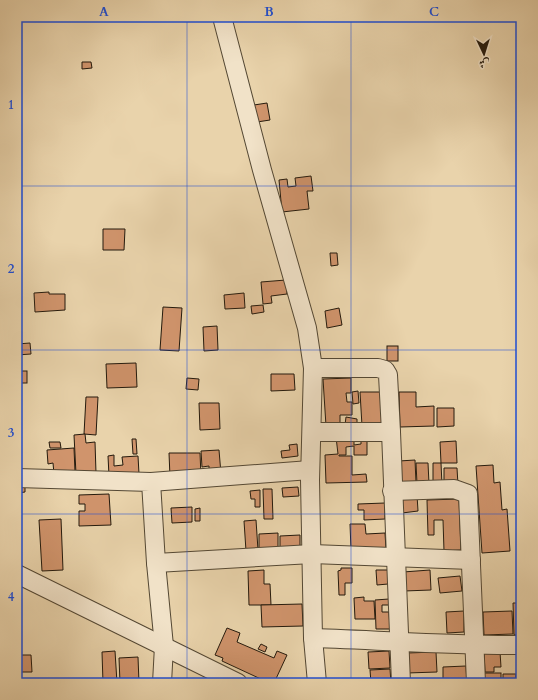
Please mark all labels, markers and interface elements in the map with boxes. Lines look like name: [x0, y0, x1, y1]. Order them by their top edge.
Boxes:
text: A: [99, 3, 109, 21]
text: B: [264, 3, 274, 21]
text: C: [429, 3, 439, 21]
north arrow: [464, 34, 504, 74]
text: ش: [479, 56, 491, 71]
text: 1: [8, 96, 14, 114]
text: 2: [8, 260, 15, 278]
text: 3: [8, 424, 15, 442]
text: 4: [8, 588, 15, 606]

